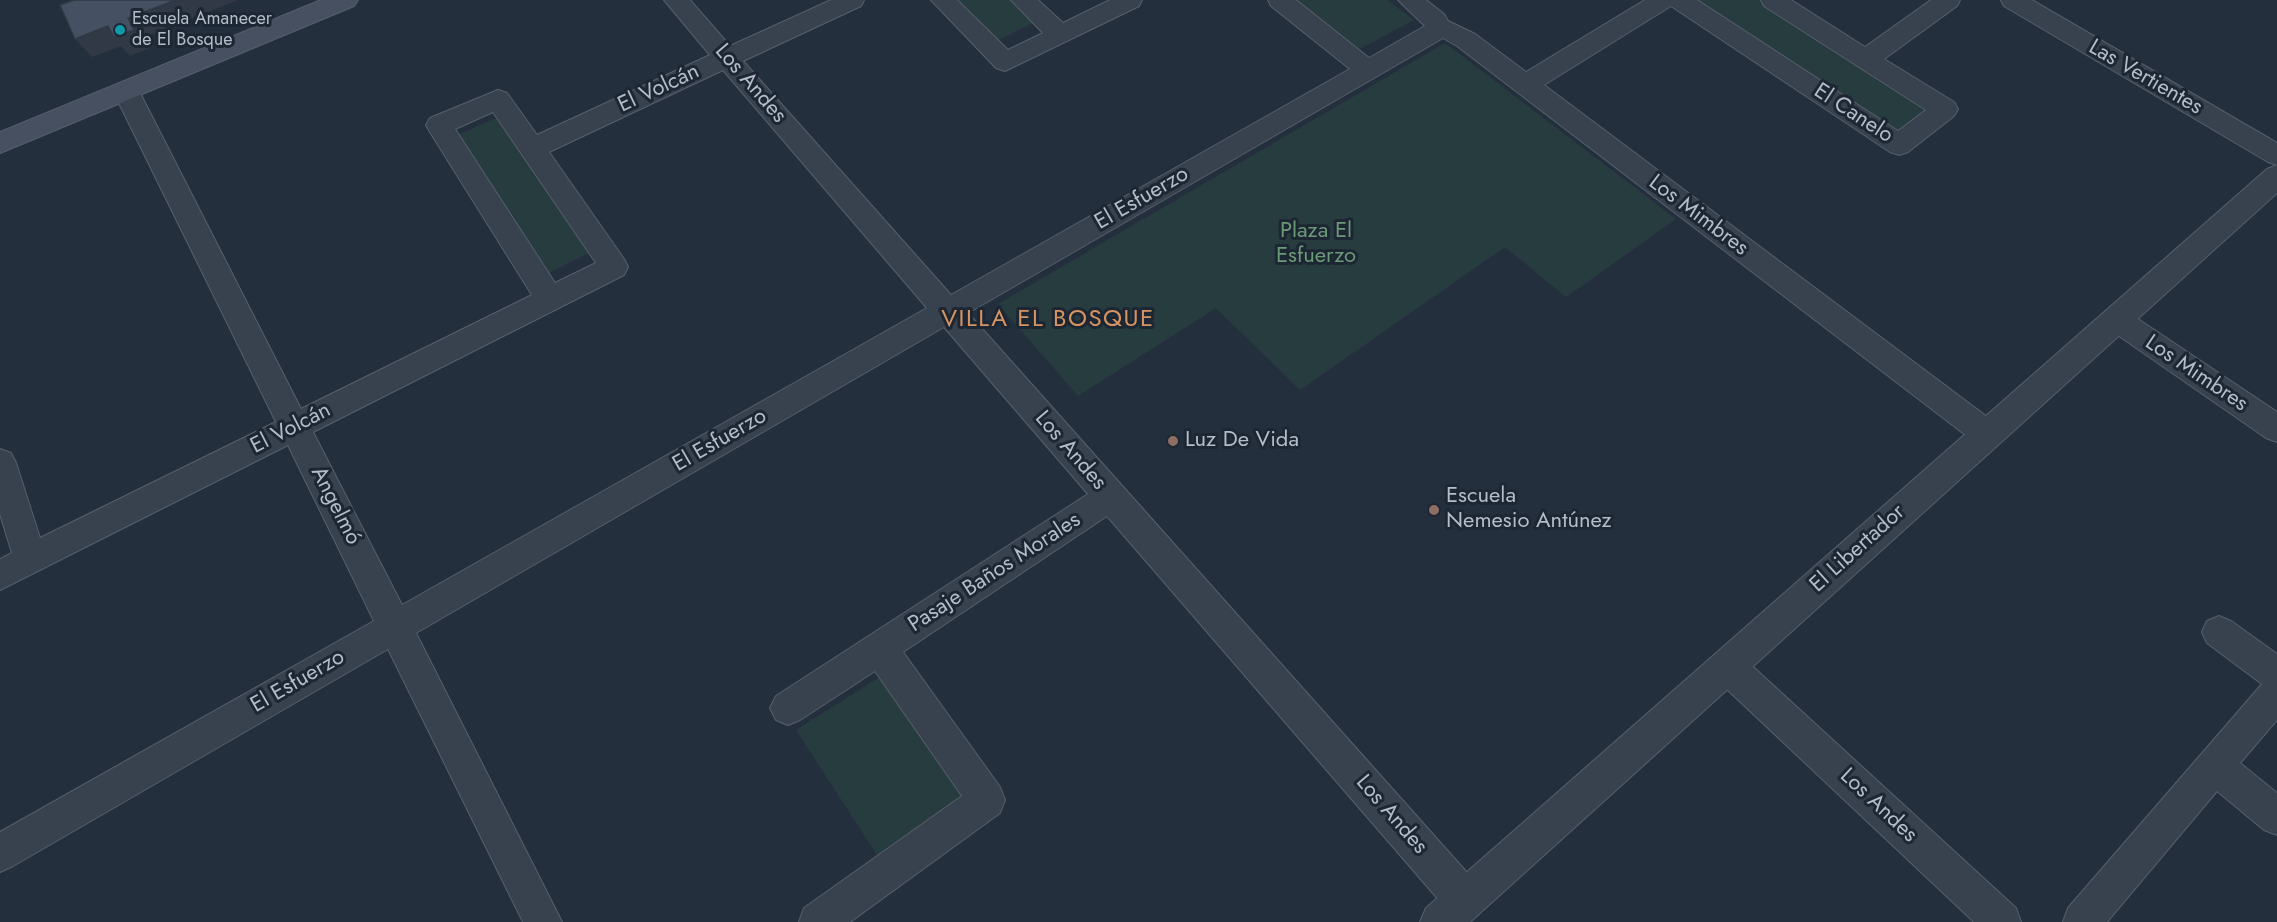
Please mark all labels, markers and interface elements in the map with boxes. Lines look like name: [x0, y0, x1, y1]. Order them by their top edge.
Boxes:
place label: Escuela Amanecer de El Bosque: [132, 9, 272, 52]
marker: Escuela Amanecer de El Bosque: [113, 23, 127, 37]
street label: Las Vertientes: [2083, 35, 2207, 121]
street label: Los Andes: [708, 39, 792, 129]
street label: El Volcán: [614, 59, 704, 119]
street label: El Canelo: [1808, 79, 1898, 149]
street label: El Esfuerzo: [1090, 162, 1194, 236]
street label: Los Mimbres: [1643, 170, 1753, 262]
park label: Plaza El Esfuerzo: [1276, 219, 1356, 270]
district label: VILLA EL BOSQUE: [941, 306, 1155, 334]
street label: Los Mimbres: [2140, 330, 2252, 418]
street label: El Volcán: [247, 398, 335, 460]
street label: El Esfuerzo: [668, 404, 772, 478]
street label: Los Andes: [1028, 406, 1112, 496]
place label: Luz De Vida: [1185, 428, 1299, 454]
marker: Luz De Vida: [1166, 434, 1180, 448]
street label: Angelmó: [304, 463, 366, 549]
place label: Escuela Nemesio Antúnez: [1446, 484, 1612, 536]
street label: El Libertador: [1805, 499, 1911, 599]
marker: Escuela Nemesio Antúnez: [1427, 503, 1441, 517]
street label: Pasaje Baños Morales: [904, 507, 1086, 639]
street label: El Esfuerzo: [246, 645, 350, 719]
street label: Los Andes: [1834, 764, 1922, 848]
street label: Los Andes: [1349, 770, 1433, 860]

